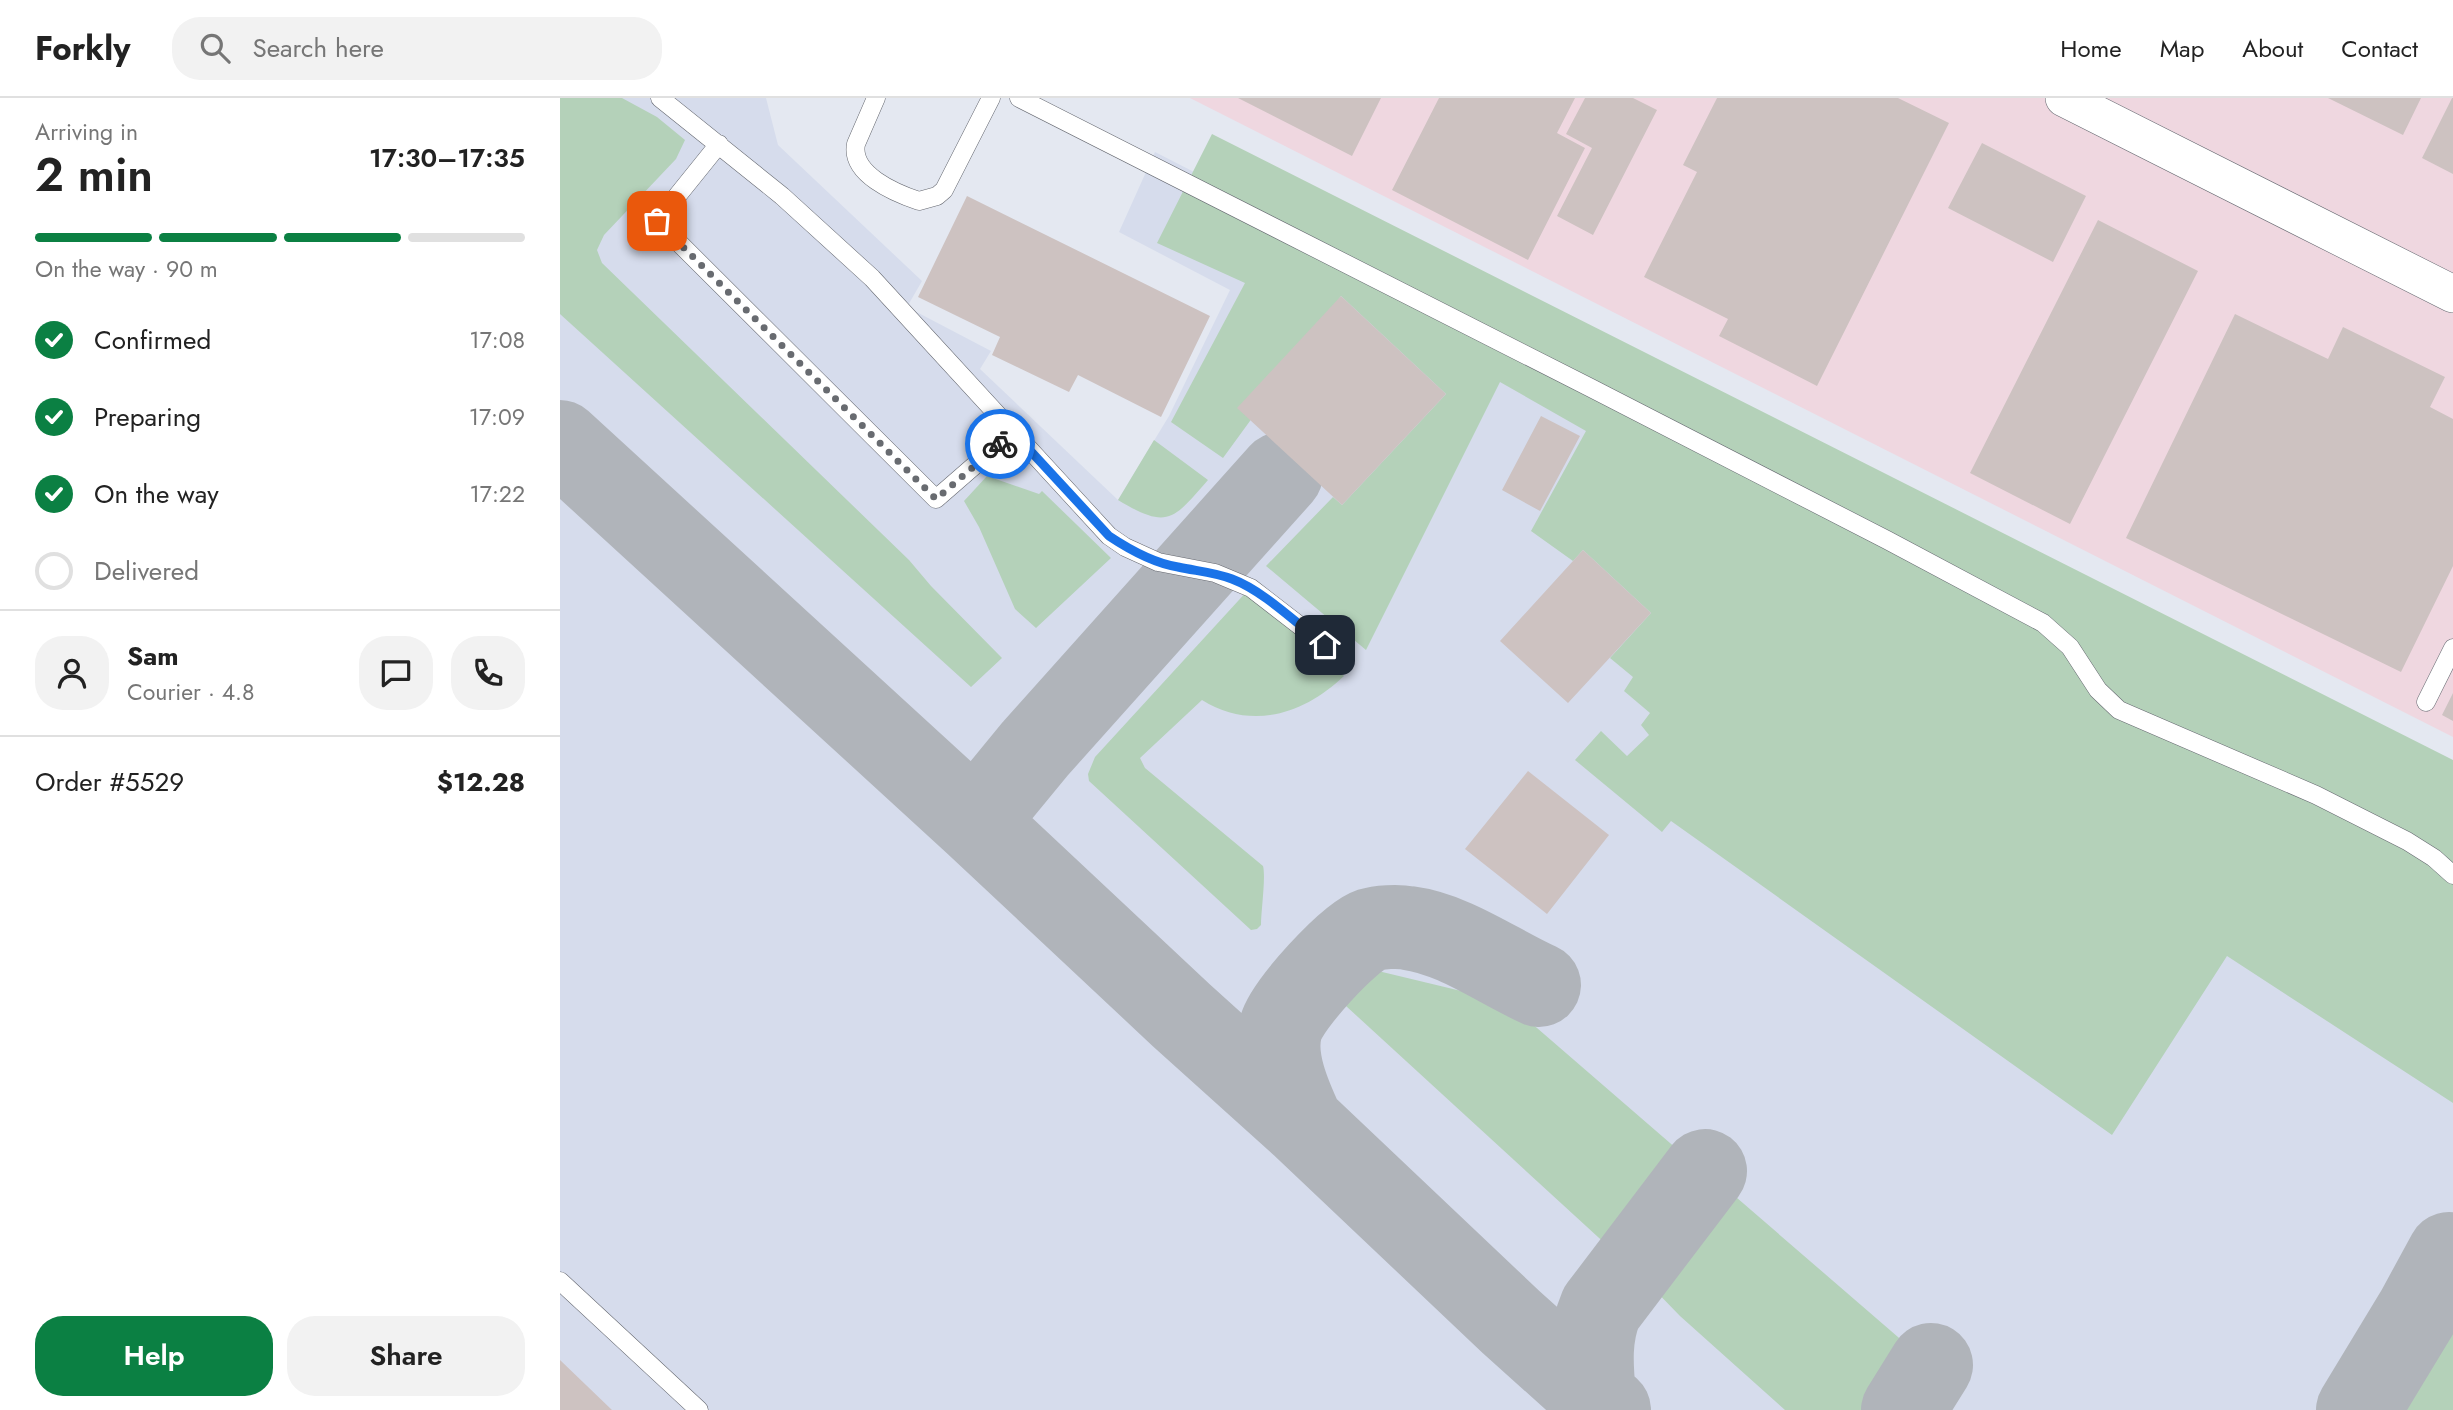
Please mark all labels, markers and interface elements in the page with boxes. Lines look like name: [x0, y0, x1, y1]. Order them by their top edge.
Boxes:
search box: [172, 17, 662, 80]
text: Forkly: [35, 25, 130, 72]
icon: search: [196, 29, 234, 67]
text: Search here: [252, 29, 384, 67]
text: Home: [2060, 31, 2122, 66]
text: Map: [2160, 31, 2204, 66]
text: About: [2242, 31, 2303, 66]
text: Contact: [2341, 31, 2418, 66]
text: Arriving in: [35, 115, 138, 149]
text: 17:30–17:35: [369, 139, 525, 177]
text: 2 min: [35, 142, 153, 208]
pin: [627, 191, 687, 251]
icon: bag: [638, 202, 676, 240]
text: On the way · 90 m: [35, 252, 218, 286]
icon: check: [35, 321, 73, 359]
text: Confirmed: [94, 321, 211, 359]
text: 17:08: [469, 323, 525, 357]
icon: check: [35, 398, 73, 436]
text: Preparing: [94, 398, 201, 436]
text: 17:09: [469, 400, 525, 434]
courier: [965, 409, 1035, 479]
icon: bike: [981, 425, 1019, 463]
icon: check: [35, 475, 73, 513]
text: On the way: [94, 475, 219, 513]
text: 17:22: [470, 477, 525, 511]
text: Delivered: [94, 552, 199, 590]
pin: [1295, 615, 1355, 675]
icon: home: [1306, 626, 1344, 664]
button: person: [35, 636, 109, 710]
button: chat: [359, 636, 433, 710]
button: phone: [451, 636, 525, 710]
text: Sam: [127, 637, 179, 675]
text: Courier · 4.8: [127, 675, 255, 709]
text: Order #5529: [35, 763, 184, 801]
text: $12.28: [437, 763, 525, 801]
button: Help: [35, 1316, 273, 1396]
button: Share: [287, 1316, 525, 1396]

